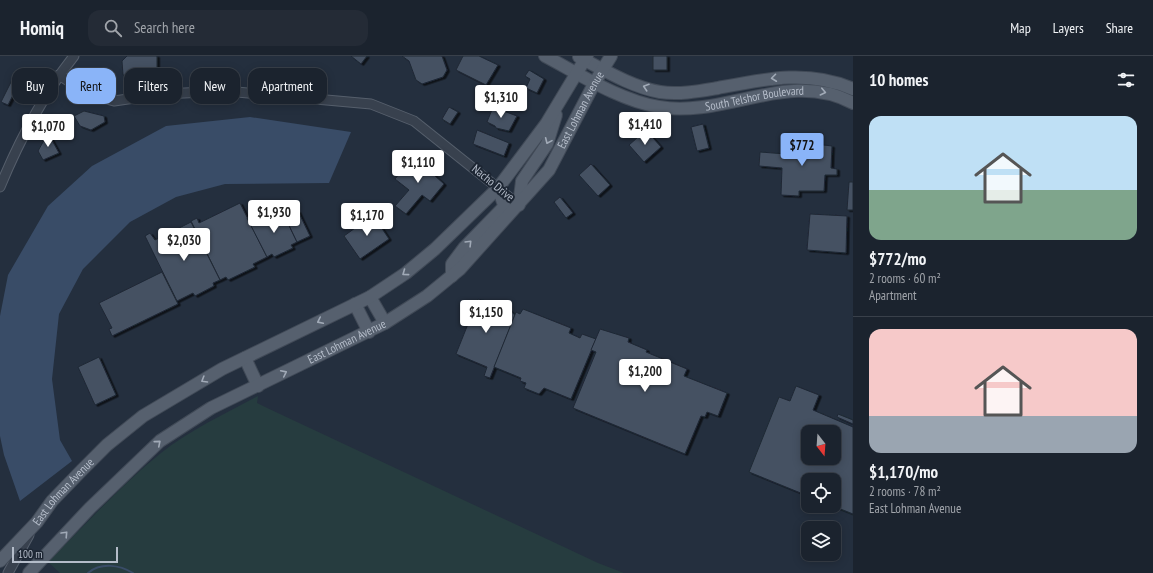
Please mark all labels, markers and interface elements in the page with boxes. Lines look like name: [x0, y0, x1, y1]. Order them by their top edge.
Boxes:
search box: [88, 10, 368, 46]
text: Homiq: [20, 16, 64, 40]
icon: search: [102, 17, 124, 39]
text: Search here: [134, 18, 195, 37]
text: Map: [1010, 19, 1031, 37]
text: Layers: [1053, 19, 1084, 37]
text: Share: [1106, 19, 1133, 37]
chip: Buy: [12, 68, 58, 104]
chip: Rent: [66, 68, 116, 104]
chip: Filters: [124, 68, 182, 104]
chip: New: [190, 68, 240, 104]
chip: Apartment: [248, 68, 327, 104]
street label: East Lohman Avenue: [554, 68, 607, 151]
text: 10 homes: [869, 69, 928, 91]
icon: filters: [1115, 69, 1137, 91]
one-way arrow: [771, 73, 777, 82]
street label: South Telshor Boulevard: [704, 83, 804, 114]
one-way arrow: [643, 84, 650, 92]
pin: $1,310: [468, 85, 534, 119]
one-way arrow: [819, 88, 826, 96]
text: $1,310: [484, 89, 518, 106]
pin: $1,410: [612, 112, 678, 146]
pin: $1,070: [15, 114, 81, 148]
text: $1,410: [628, 116, 662, 133]
text: $1,070: [31, 118, 65, 135]
pin: $772: [778, 133, 826, 167]
one-way arrow: [545, 137, 553, 144]
text: $772: [790, 137, 814, 154]
icon: home: [967, 142, 1039, 214]
pin: $1,110: [385, 150, 451, 184]
text: $1,110: [401, 154, 435, 171]
street label: Nacho Drive: [469, 161, 518, 204]
pin: $1,930: [241, 200, 307, 234]
pin: $1,170: [334, 203, 400, 237]
text: $1,930: [257, 204, 291, 221]
text: $1,170: [350, 207, 384, 224]
pin: $2,030: [151, 228, 217, 262]
text: $2,030: [167, 232, 201, 249]
one-way arrow: [464, 240, 471, 248]
text: $772/mo: [869, 248, 926, 270]
one-way arrow: [402, 268, 409, 275]
text: 2 rooms · 60 m²: [869, 270, 941, 287]
text: Apartment: [869, 287, 917, 304]
pin: $1,150: [453, 300, 519, 334]
text: $1,150: [469, 304, 503, 321]
street label: East Lohman Avenue: [305, 316, 388, 367]
one-way arrow: [317, 316, 324, 324]
icon: home: [967, 355, 1039, 427]
pin: $1,200: [612, 359, 678, 393]
text: $1,200: [628, 363, 662, 380]
one-way arrow: [279, 370, 287, 378]
one-way arrow: [201, 375, 208, 383]
north arrow: [801, 425, 841, 465]
map controls: [801, 425, 841, 561]
one-way arrow: [154, 441, 161, 448]
street label: East Lohman Avenue: [29, 454, 97, 528]
text: $1,170/mo: [869, 461, 938, 483]
button: locate: [801, 473, 841, 513]
text: 2 rooms · 78 m²: [869, 483, 941, 500]
text: East Lohman Avenue: [869, 500, 961, 517]
button: layers: [801, 521, 841, 561]
one-way arrow: [61, 531, 68, 539]
scale bar: [12, 545, 118, 564]
text: 100 m: [18, 547, 42, 561]

